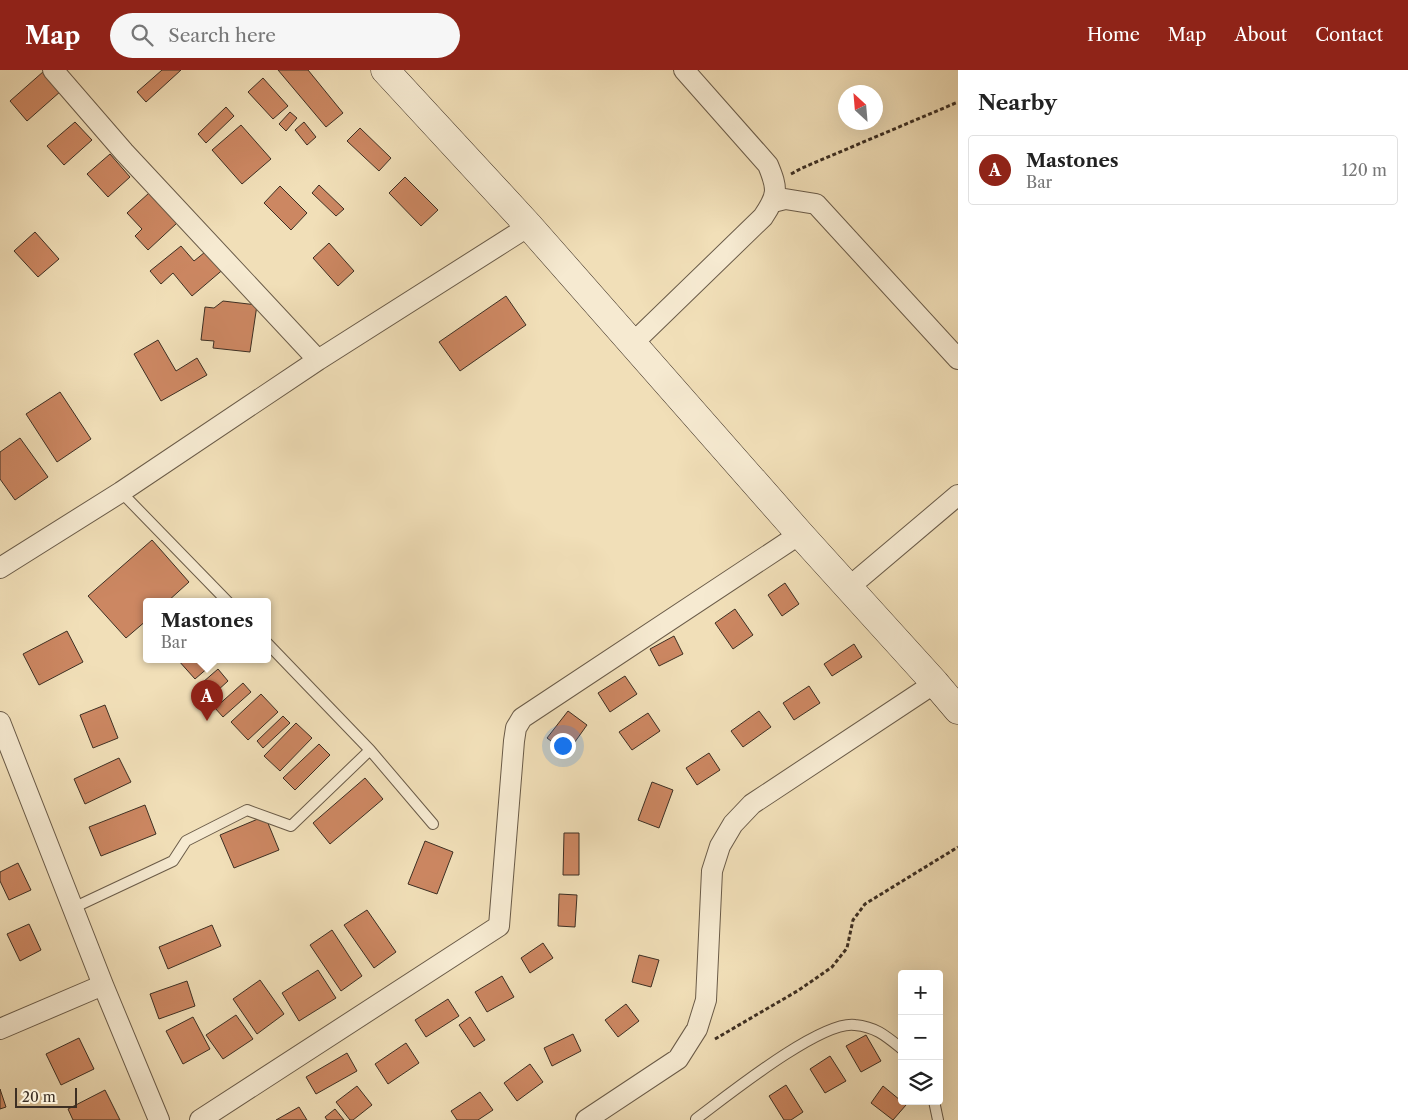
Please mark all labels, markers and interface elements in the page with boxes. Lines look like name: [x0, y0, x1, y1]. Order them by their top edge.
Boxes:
search box: [110, 13, 460, 58]
text: Map: [25, 21, 80, 50]
icon: search: [128, 21, 156, 49]
text: Search here: [168, 24, 276, 47]
text: Home: [1087, 24, 1140, 46]
text: Map: [1168, 24, 1206, 46]
text: About: [1234, 24, 1287, 46]
text: Contact: [1315, 24, 1383, 46]
north arrow: [838, 85, 883, 130]
text: Nearby: [978, 90, 1057, 115]
text: Mastones: [1026, 149, 1119, 172]
text: A: [989, 160, 1001, 180]
text: 120 m: [1342, 160, 1387, 180]
text: Bar: [1026, 172, 1052, 192]
popup: [143, 598, 271, 663]
text: Mastones: [161, 609, 253, 632]
text: Bar: [161, 632, 187, 652]
pin: A: [191, 680, 223, 721]
your location: [550, 733, 576, 759]
map controls: [898, 970, 943, 1105]
button: +: [898, 970, 943, 1015]
button: −: [898, 1015, 943, 1060]
button: layers: [898, 1060, 943, 1105]
scale bar: [15, 1085, 78, 1108]
text: 20 m: [22, 1088, 56, 1106]

